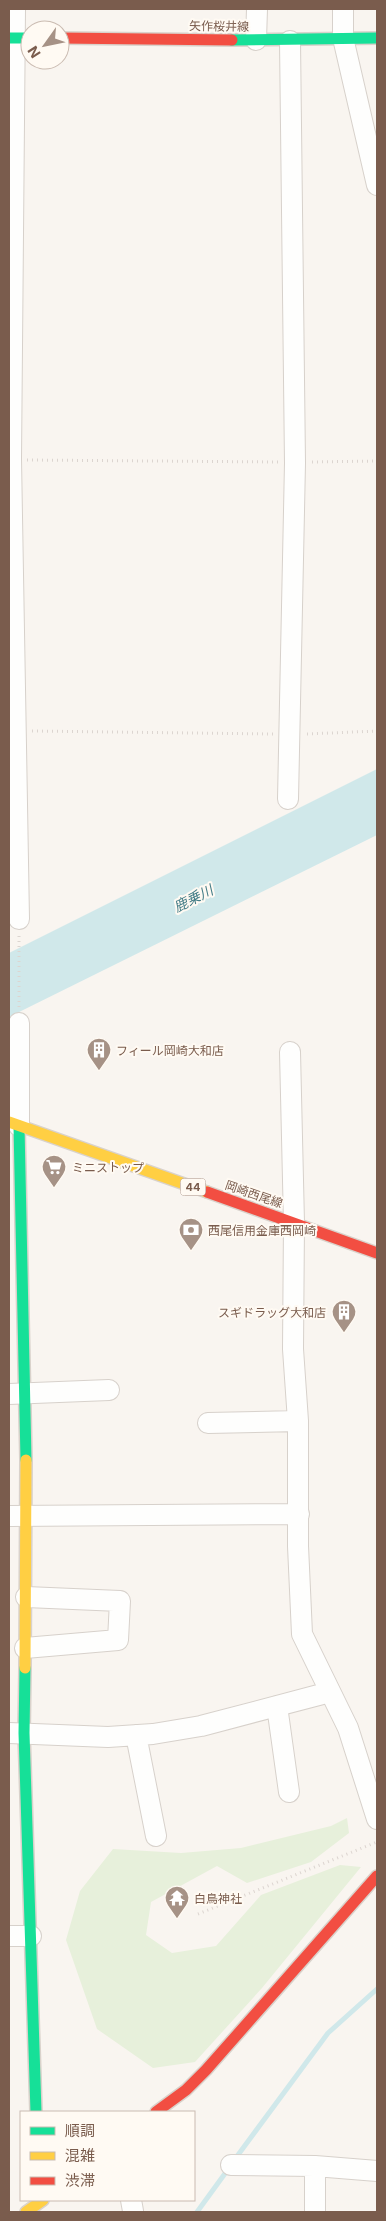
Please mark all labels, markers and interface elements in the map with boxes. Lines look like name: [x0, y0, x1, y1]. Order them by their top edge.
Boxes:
street label: 矢作桜井線: [189, 18, 249, 34]
north arrow: [20, 20, 70, 70]
text: N: [24, 43, 44, 61]
water label: 鹿乗川: [170, 880, 217, 915]
building icon: フィール岡崎大和店: [86, 1037, 112, 1071]
place label: フィール岡崎大和店: [116, 1043, 224, 1058]
supermarket icon: ミニストップ: [41, 1154, 67, 1188]
place label: ミニストップ: [72, 1160, 144, 1175]
street label: 岡崎西尾線: [223, 1177, 285, 1211]
road number: 44: [180, 1178, 206, 1196]
bank icon: 西尾信用金庫西岡崎: [178, 1217, 204, 1251]
place label: 西尾信用金庫西岡崎: [208, 1223, 316, 1238]
building icon: スギドラッグ大和店: [331, 1299, 357, 1333]
place label: スギドラッグ大和店: [218, 1305, 326, 1320]
temple icon: 白鳥神社: [164, 1885, 190, 1919]
place label: 白鳥神社: [194, 1891, 242, 1906]
legend: [20, 2111, 195, 2201]
text: 順調: [65, 2121, 95, 2140]
text: 混雑: [65, 2146, 95, 2165]
text: 渋滞: [65, 2171, 95, 2190]

